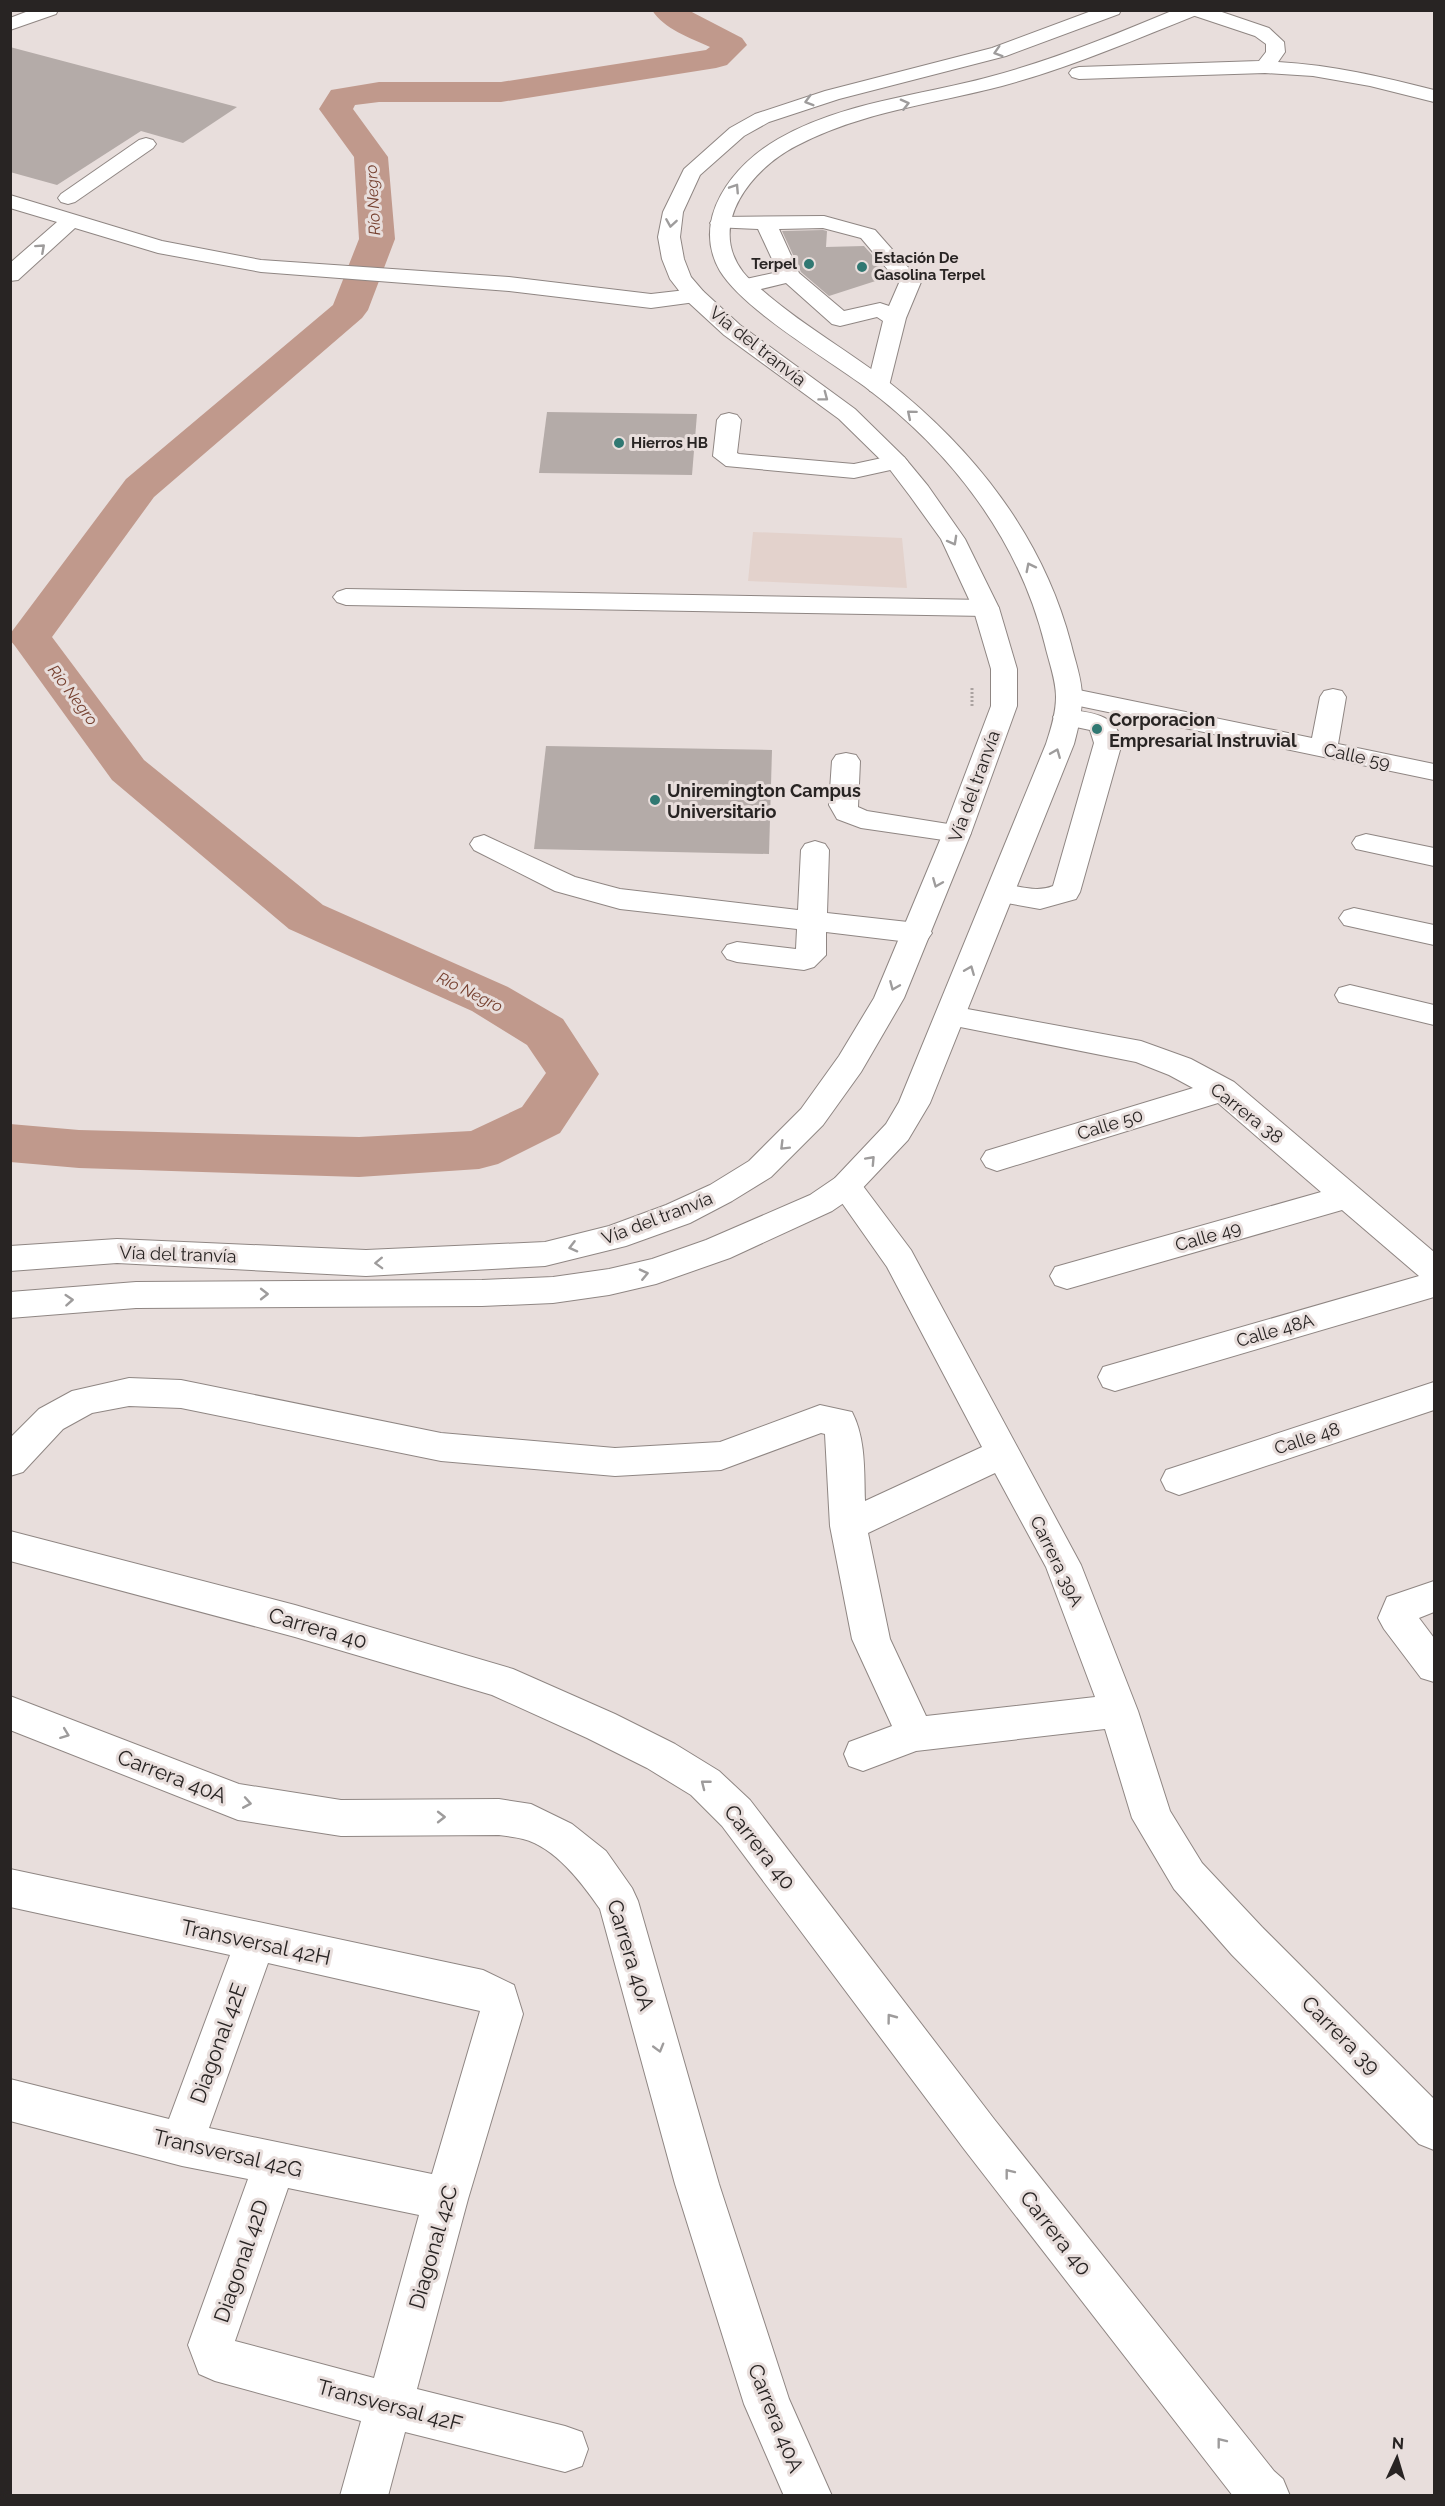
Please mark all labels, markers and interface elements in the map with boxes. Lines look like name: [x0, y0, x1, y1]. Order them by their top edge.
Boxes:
one-way arrow: [993, 45, 1004, 57]
one-way arrow: [804, 94, 815, 106]
one-way arrow: [900, 98, 910, 111]
water label: Río Negro: [362, 164, 384, 236]
one-way arrow: [728, 184, 739, 195]
one-way arrow: [666, 219, 678, 228]
one-way arrow: [34, 244, 45, 255]
place label: Estación De Gasolina Terpel: [874, 249, 985, 284]
place label: Terpel: [751, 255, 797, 273]
marker: Terpel: [802, 257, 816, 271]
marker: Estación De Gasolina Terpel: [855, 260, 869, 274]
street label: Vía del tranvía: [705, 302, 811, 390]
one-way arrow: [817, 389, 828, 400]
one-way arrow: [907, 410, 918, 421]
place label: Hierros HB: [631, 434, 708, 452]
marker: Hierros HB: [612, 436, 626, 450]
one-way arrow: [946, 535, 957, 545]
one-way arrow: [1026, 562, 1037, 573]
water label: Río Negro: [44, 661, 102, 729]
place label: Corporacion Empresarial Instruvial: [1109, 709, 1297, 751]
marker: Corporacion Empresarial Instruvial: [1090, 722, 1104, 736]
street label: Vía del tranvía: [944, 727, 1004, 845]
street label: Calle 59: [1322, 739, 1392, 773]
one-way arrow: [1049, 749, 1061, 760]
place label: Uniremington Campus Universitario: [667, 780, 861, 822]
marker: Uniremington Campus Universitario: [648, 793, 662, 807]
one-way arrow: [932, 876, 944, 887]
one-way arrow: [962, 965, 975, 975]
water label: Río Negro: [434, 968, 506, 1016]
one-way arrow: [890, 980, 902, 991]
street label: Carrera 38: [1207, 1078, 1287, 1148]
street label: Calle 50: [1074, 1104, 1146, 1144]
one-way arrow: [781, 1139, 791, 1150]
one-way arrow: [864, 1156, 875, 1166]
street label: Vía del tranvía: [599, 1187, 715, 1249]
street label: Calle 49: [1173, 1217, 1243, 1255]
one-way arrow: [568, 1240, 578, 1253]
street label: Vía del tranvía: [119, 1241, 237, 1267]
one-way arrow: [375, 1256, 384, 1269]
one-way arrow: [638, 1268, 648, 1281]
one-way arrow: [259, 1288, 268, 1300]
one-way arrow: [64, 1294, 73, 1307]
street label: Calle 48A: [1234, 1309, 1316, 1351]
street label: Calle 48: [1272, 1418, 1342, 1458]
street label: Carrera 39A: [1026, 1512, 1088, 1610]
street label: Carrera 40: [266, 1602, 370, 1654]
one-way arrow: [59, 1727, 70, 1739]
street label: Carrera 40A: [114, 1744, 230, 1808]
one-way arrow: [700, 1780, 711, 1791]
one-way arrow: [242, 1797, 252, 1809]
street label: Carrera 40: [719, 1799, 801, 1895]
one-way arrow: [436, 1811, 445, 1824]
street label: Carrera 40A: [602, 1896, 660, 2014]
street label: Transversal 42H: [179, 1914, 333, 1970]
street label: Diagonal 42E: [185, 1980, 251, 2106]
street label: Carrera 39: [1297, 1991, 1385, 2079]
one-way arrow: [887, 2014, 898, 2025]
one-way arrow: [652, 2043, 664, 2053]
street label: Transversal 42G: [151, 2124, 305, 2182]
one-way arrow: [1006, 2169, 1017, 2180]
street label: Diagonal 42C: [403, 2182, 463, 2312]
street label: Carrera 40: [1015, 2185, 1097, 2281]
street label: Diagonal 42D: [208, 2196, 274, 2326]
street label: Carrera 40A: [743, 2360, 809, 2476]
street label: Transversal 42F: [315, 2374, 465, 2436]
north arrow: [1367, 2428, 1427, 2488]
text: N: [1391, 2434, 1405, 2453]
one-way arrow: [1217, 2438, 1228, 2449]

